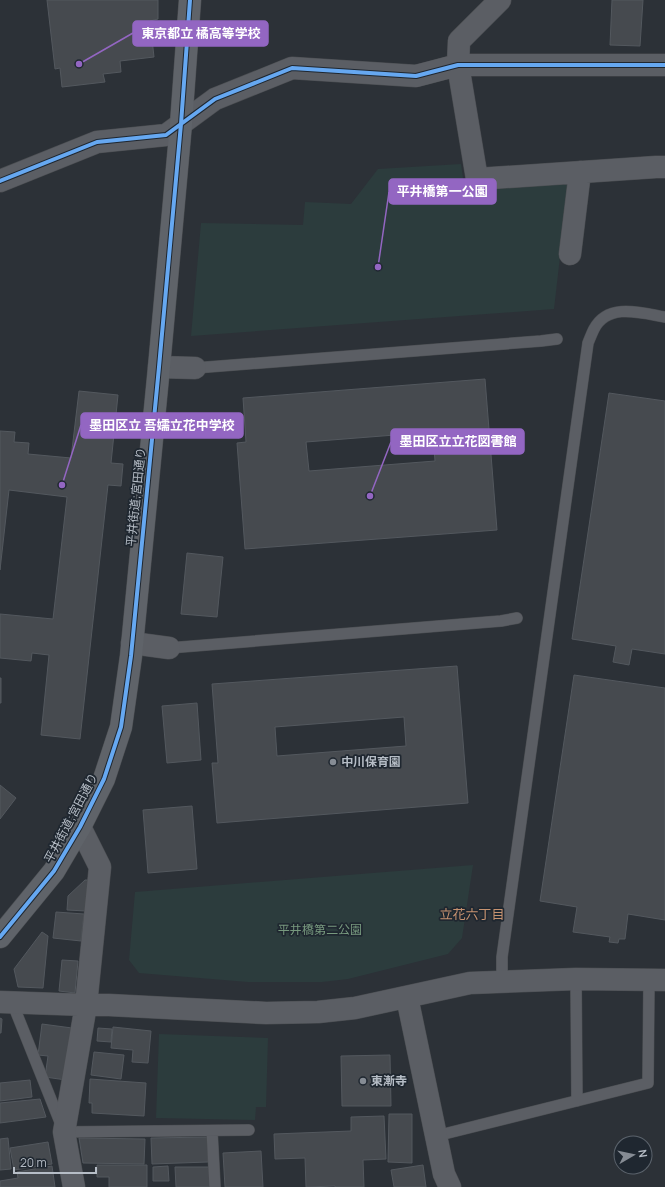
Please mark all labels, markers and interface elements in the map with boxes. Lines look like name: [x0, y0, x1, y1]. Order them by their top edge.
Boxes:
callout: 東京都立 橘高等学校: [133, 21, 268, 46]
text: 東京都立 橘高等学校: [141, 24, 261, 42]
callout: 平井橋第一公園: [389, 179, 496, 204]
text: 平井橋第一公園: [396, 182, 488, 200]
callout: 墨田区立 吾嬬立花中学校: [81, 413, 243, 438]
text: 墨田区立 吾嬬立花中学校: [89, 416, 235, 434]
callout: 墨田区立立花図書館: [391, 429, 524, 454]
text: 墨田区立立花図書館: [399, 432, 517, 450]
street label: 平井街道;宮田通り: [122, 446, 149, 547]
place label: 中川保育園: [341, 753, 401, 770]
marker: 中川保育園: [328, 757, 338, 767]
street label: 平井街道;宮田通り: [40, 770, 101, 866]
district label: 立花六丁目: [439, 905, 505, 923]
park label: 平井橋第二公園: [278, 921, 362, 938]
place label: 東漸寺: [371, 1072, 407, 1089]
marker: 東漸寺: [358, 1076, 368, 1086]
north arrow: [613, 1135, 653, 1175]
text: N: [635, 1148, 651, 1159]
scale bar: [14, 1149, 96, 1175]
text: 20 m: [20, 1154, 47, 1171]

